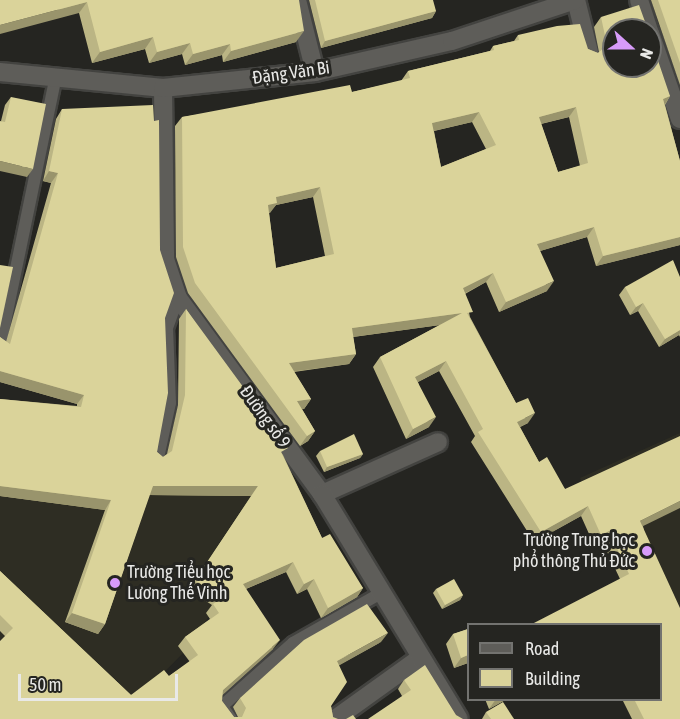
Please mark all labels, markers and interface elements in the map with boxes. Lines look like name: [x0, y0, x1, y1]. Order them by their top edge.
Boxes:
north arrow: [602, 18, 662, 78]
text: N: [637, 46, 657, 61]
street label: Đặng Văn Bi: [251, 57, 331, 89]
street label: Đường số 9: [235, 382, 295, 452]
place label: Trường Trung học phổ thông Thủ Đức: [513, 530, 635, 572]
marker: Trường Trung học phổ thông Thủ Đức: [640, 544, 654, 558]
place label: Trường Tiểu học Lương Thế Vinh: [127, 562, 230, 604]
marker: Trường Tiểu học Lương Thế Vinh: [108, 576, 122, 590]
legend: [467, 623, 662, 701]
text: Road: [525, 638, 559, 659]
scale bar: [21, 662, 182, 700]
text: Building: [525, 668, 580, 689]
text: 50 m: [29, 674, 61, 695]

